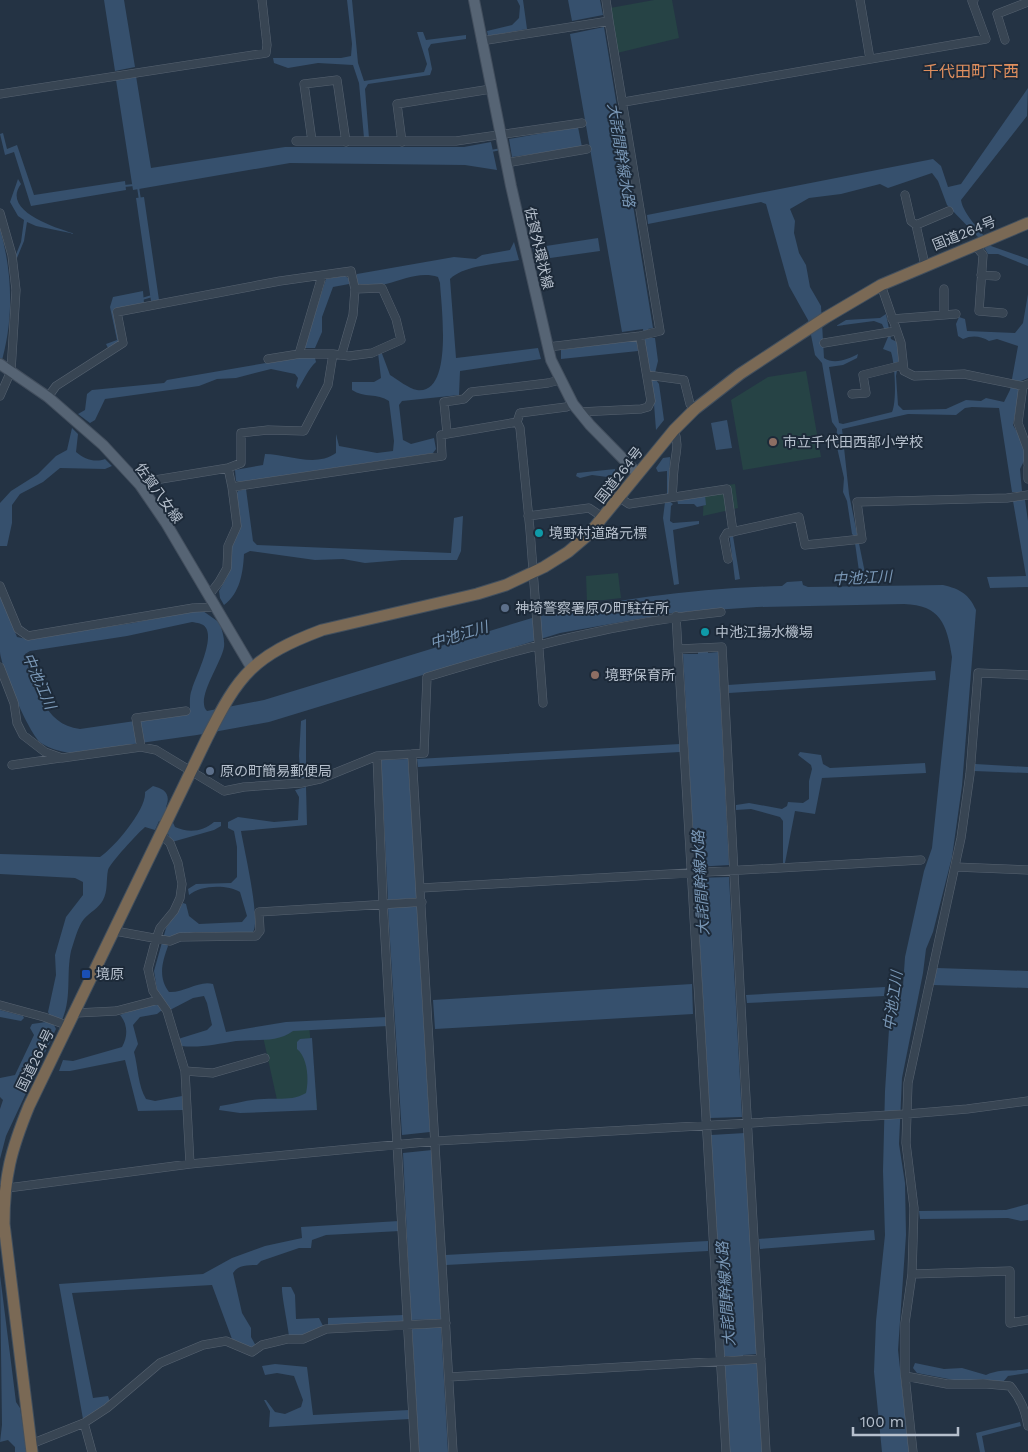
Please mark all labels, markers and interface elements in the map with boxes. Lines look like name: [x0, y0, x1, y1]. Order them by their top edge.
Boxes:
district label: 千代田町下西: [923, 62, 1019, 81]
water label: 大詫間幹線水路: [604, 102, 638, 210]
street label: 佐賀外環状線: [522, 205, 556, 291]
street label: 国道264号: [930, 213, 998, 253]
place label: 市立千代田西部小学校: [783, 434, 923, 450]
marker: 市立千代田西部小学校: [767, 436, 779, 448]
street label: 国道264号: [592, 444, 646, 506]
street label: 佐賀八女線: [132, 460, 186, 526]
place label: 境野村道路元標: [549, 525, 647, 541]
marker: 境野村道路元標: [533, 527, 545, 539]
water label: 中池江川: [832, 567, 894, 589]
place label: 神埼警察署原の町駐在所: [515, 600, 669, 616]
marker: 神埼警察署原の町駐在所: [499, 602, 511, 614]
water label: 中池江川: [428, 617, 492, 652]
place label: 中池江揚水機場: [715, 624, 813, 640]
marker: 中池江揚水機場: [699, 626, 711, 638]
water label: 中池江川: [19, 650, 60, 714]
place label: 境野保育所: [605, 667, 675, 683]
marker: 境野保育所: [589, 669, 601, 681]
place label: 原の町簡易郵便局: [220, 763, 332, 779]
marker: 原の町簡易郵便局: [204, 765, 216, 777]
water label: 大詫間幹線水路: [689, 828, 713, 936]
place label: 境原: [96, 966, 124, 982]
marker: 境原: [80, 968, 92, 980]
water label: 中池江川: [880, 968, 906, 1032]
street label: 国道264号: [13, 1026, 57, 1094]
water label: 大詫間幹線水路: [713, 1239, 739, 1347]
scale bar: [853, 1404, 958, 1436]
text: 100 m: [860, 1413, 904, 1431]

